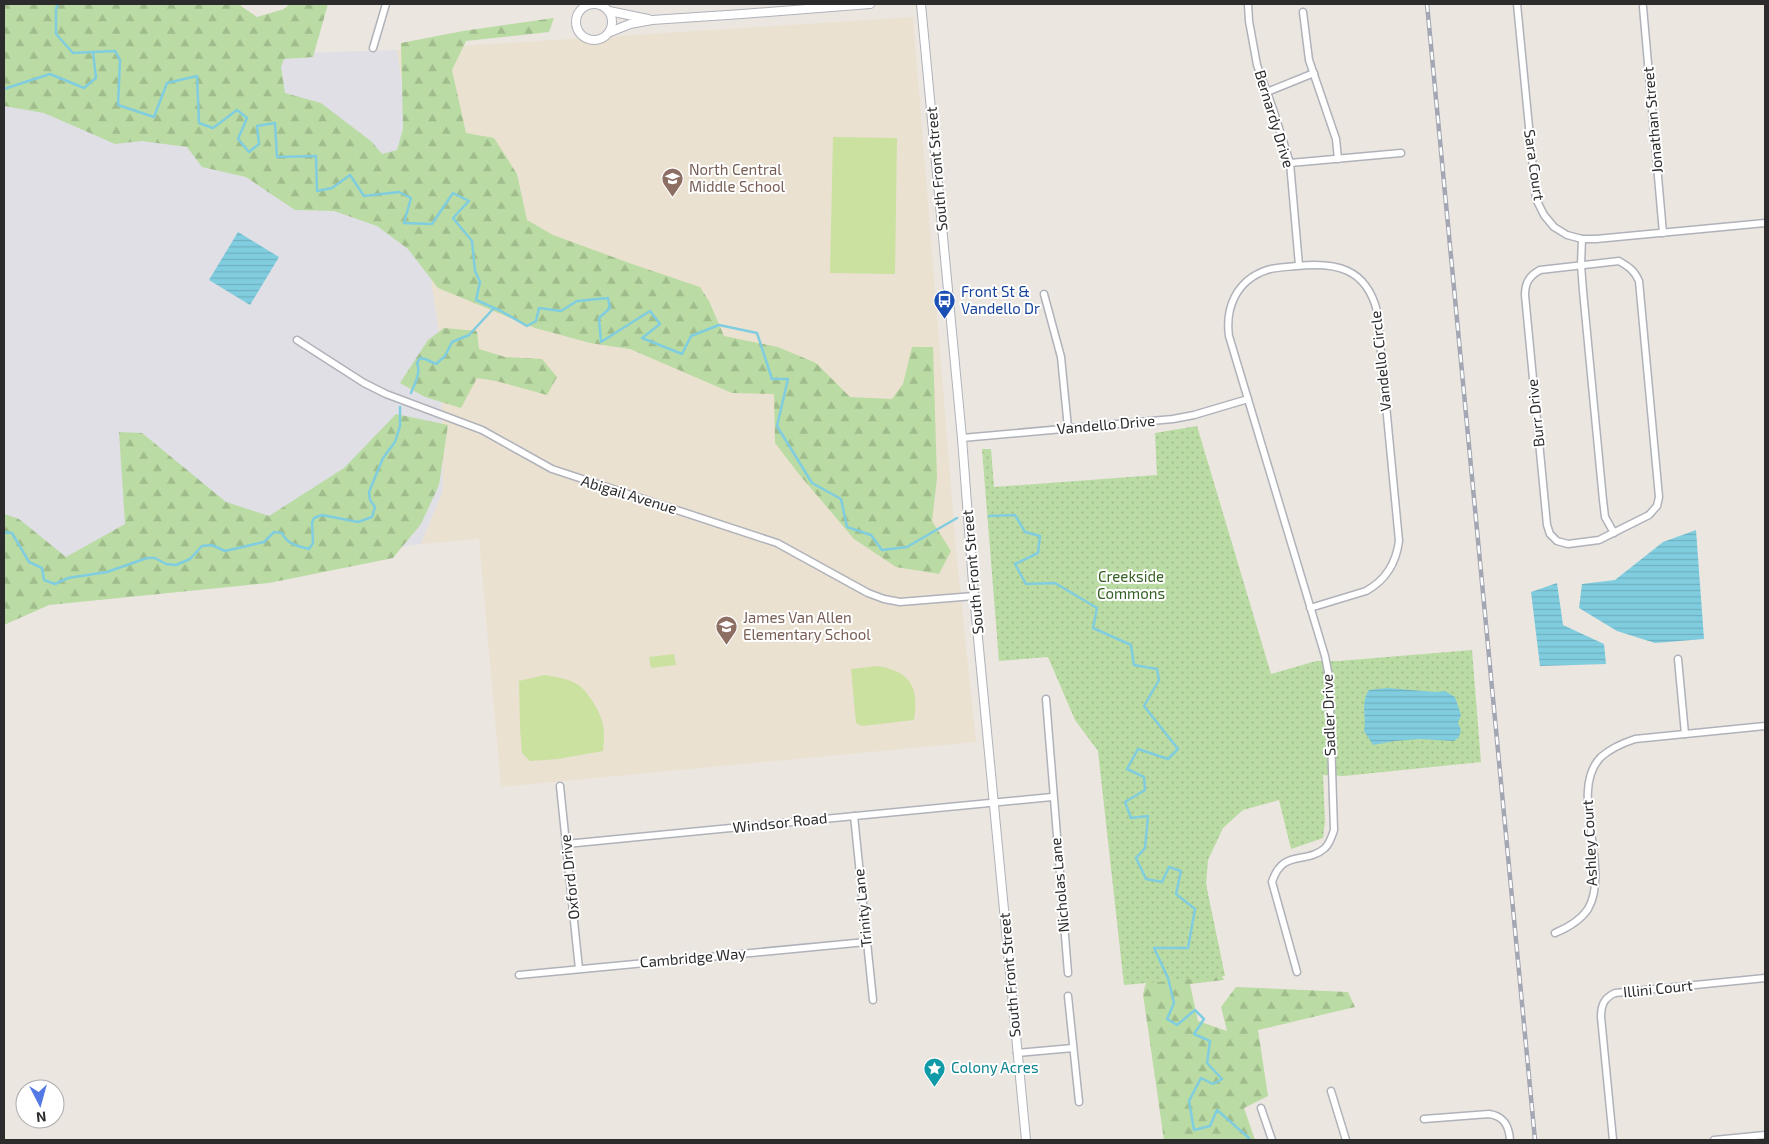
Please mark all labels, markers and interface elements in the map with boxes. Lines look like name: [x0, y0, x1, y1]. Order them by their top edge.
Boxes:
street label: Jonathan Street: [1638, 66, 1666, 174]
street label: Bernardy Drive: [1252, 68, 1298, 170]
street label: South Front Street: [922, 106, 950, 232]
street label: Sara Court: [1521, 128, 1549, 202]
place label: North Central Middle School: [689, 160, 785, 195]
school or university icon: North Central Middle School: [661, 167, 685, 198]
place label: Front St & Vandello Dr: [961, 282, 1040, 317]
bus stop icon: Front St & Vandello Dr: [933, 289, 957, 320]
street label: Vandello Circle: [1366, 310, 1394, 412]
street label: Burr Drive: [1522, 378, 1548, 448]
street label: Vandello Drive: [1056, 411, 1156, 437]
street label: Abigail Avenue: [579, 471, 679, 517]
street label: South Front Street: [958, 509, 986, 635]
park label: Creekside Commons: [1097, 567, 1165, 602]
place label: James Van Allen Elementary School: [743, 608, 871, 643]
school or university icon: James Van Allen Elementary School: [715, 615, 739, 646]
street label: Sadler Drive: [1318, 674, 1338, 757]
street label: Ashley Court: [1578, 799, 1600, 887]
street label: Windsor Road: [732, 808, 828, 836]
street label: Oxford Drive: [556, 834, 582, 921]
street label: Nicholas Lane: [1046, 837, 1072, 933]
street label: Trinity Lane: [849, 868, 875, 948]
street label: South Front Street: [995, 912, 1023, 1038]
street label: Cambridge Way: [639, 943, 747, 971]
street label: Illini Court: [1622, 975, 1694, 1001]
place icon: Colony Acres: [923, 1056, 947, 1087]
place label: Colony Acres: [951, 1058, 1039, 1076]
north arrow: [15, 1079, 65, 1129]
text: N: [35, 1108, 47, 1126]

